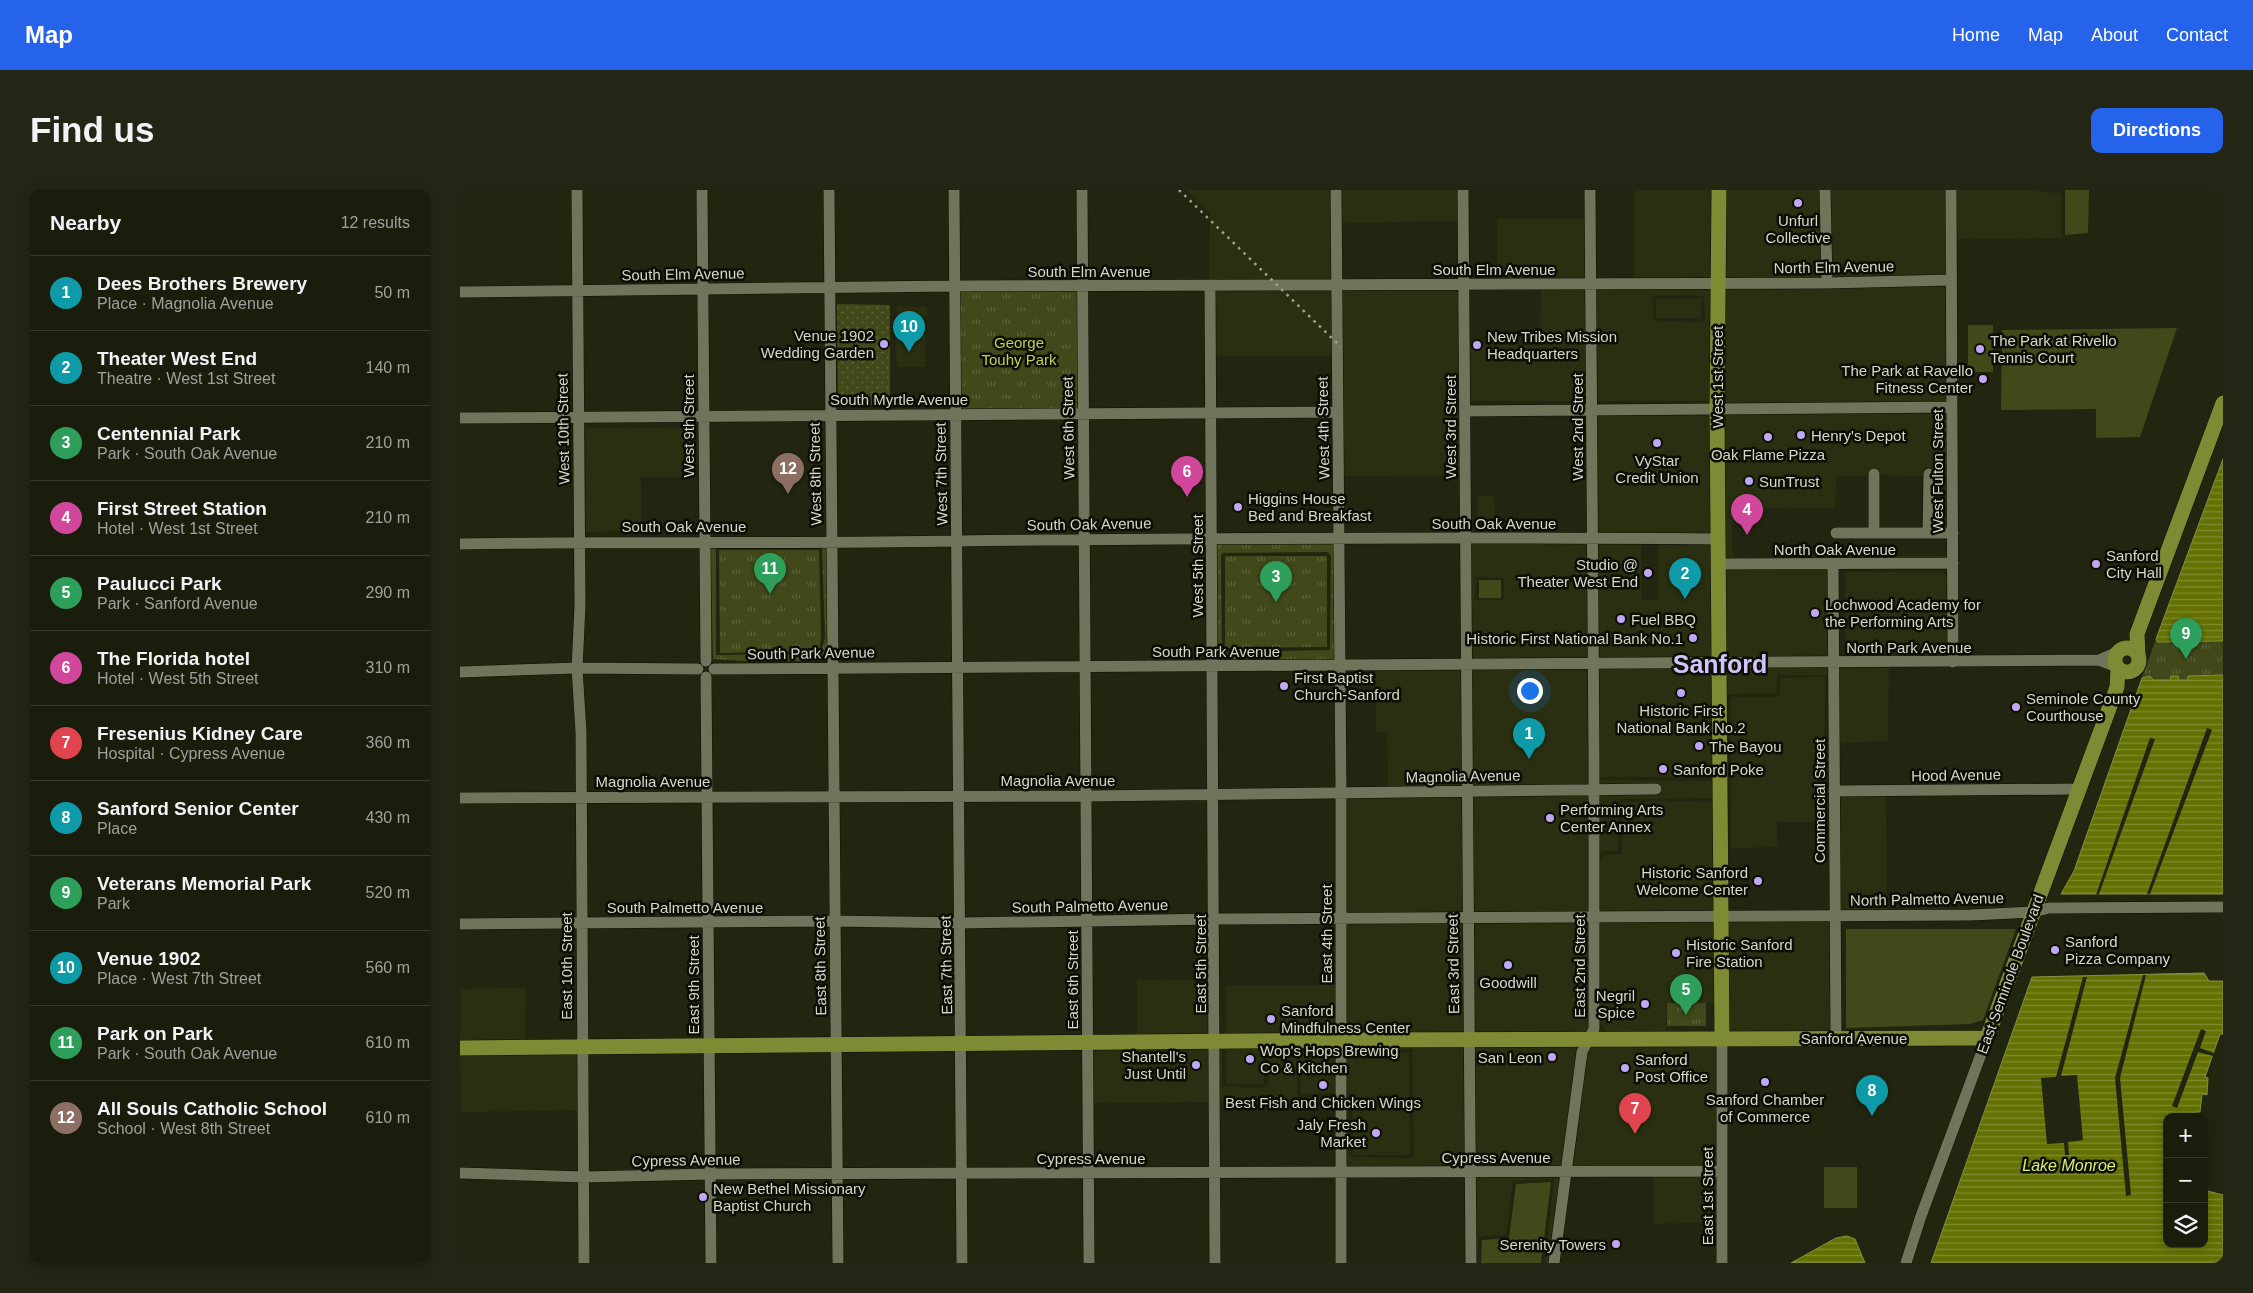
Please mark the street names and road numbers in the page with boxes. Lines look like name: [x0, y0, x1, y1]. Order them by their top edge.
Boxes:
street label: North Elm Avenue: [1774, 257, 1894, 277]
street label: South Elm Avenue: [1432, 261, 1556, 278]
street label: South Elm Avenue: [1027, 263, 1151, 280]
street label: South Elm Avenue: [621, 264, 745, 284]
street label: West 1st Street: [1709, 325, 1726, 428]
street label: West 10th Street: [554, 372, 572, 485]
street label: West 2nd Street: [1569, 373, 1586, 481]
street label: West 9th Street: [680, 374, 697, 478]
street label: West 3rd Street: [1442, 374, 1459, 479]
street label: West 6th Street: [1059, 375, 1077, 480]
street label: West 4th Street: [1314, 375, 1332, 480]
street label: South Myrtle Avenue: [830, 391, 968, 408]
street label: West Fulton Street: [1929, 408, 1946, 533]
street label: West 8th Street: [806, 421, 824, 526]
street label: West 7th Street: [932, 421, 950, 526]
street label: South Oak Avenue: [1026, 514, 1152, 534]
street label: West 5th Street: [1189, 514, 1206, 618]
street label: South Oak Avenue: [1432, 515, 1556, 532]
street label: South Oak Avenue: [622, 518, 746, 535]
street label: North Oak Avenue: [1774, 541, 1896, 558]
street label: North Park Avenue: [1846, 639, 1972, 656]
street label: South Park Avenue: [747, 643, 875, 663]
street label: South Park Avenue: [1152, 643, 1280, 660]
street label: Commercial Street: [1811, 738, 1828, 863]
street label: Magnolia Avenue: [1405, 766, 1521, 786]
street label: Hood Avenue: [1911, 766, 2001, 784]
street label: Magnolia Avenue: [1001, 772, 1115, 789]
street label: Magnolia Avenue: [596, 773, 710, 790]
street label: East 4th Street: [1318, 884, 1335, 984]
street label: North Palmetto Avenue: [1850, 889, 2004, 909]
street label: East Seminole Boulevard: [1973, 892, 2047, 1056]
street label: South Palmetto Avenue: [1012, 896, 1168, 916]
street label: South Palmetto Avenue: [607, 899, 763, 916]
street label: East 10th Street: [558, 911, 575, 1020]
street label: East 3rd Street: [1444, 913, 1462, 1014]
street label: East 2nd Street: [1571, 913, 1588, 1018]
street label: East 7th Street: [937, 914, 955, 1015]
street label: East 5th Street: [1192, 914, 1209, 1014]
street label: East 8th Street: [811, 915, 829, 1016]
street label: East 6th Street: [1064, 930, 1081, 1030]
street label: East 9th Street: [685, 935, 702, 1035]
street label: Sanford Avenue: [1801, 1030, 1907, 1047]
street label: East 1st Street: [1699, 1146, 1716, 1245]
street label: Cypress Avenue: [1442, 1149, 1550, 1166]
street label: Cypress Avenue: [1037, 1150, 1145, 1167]
street label: Cypress Avenue: [631, 1151, 741, 1169]

